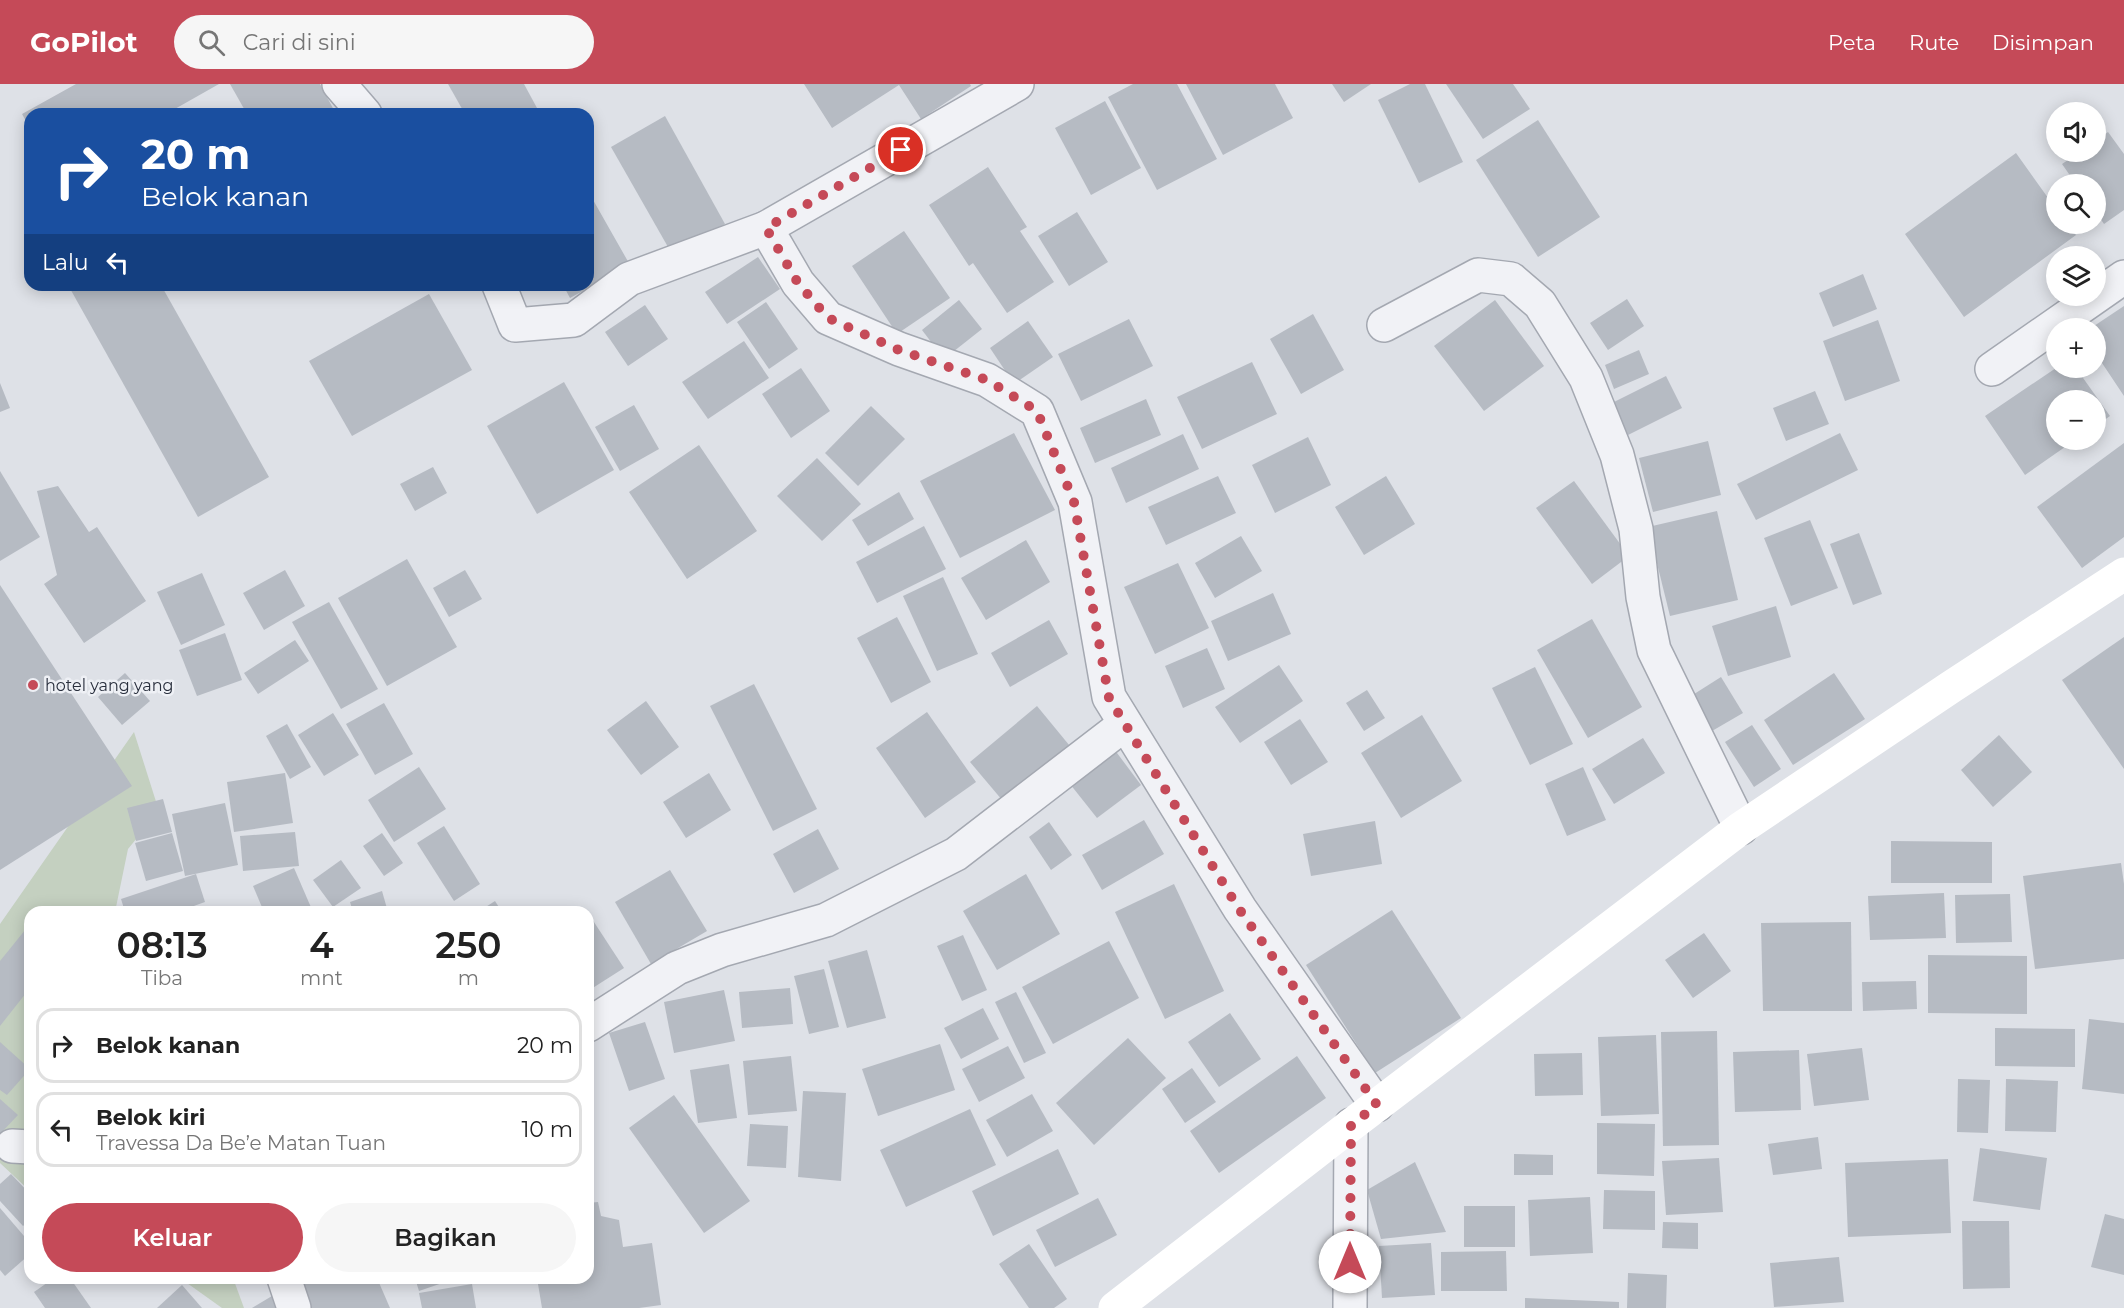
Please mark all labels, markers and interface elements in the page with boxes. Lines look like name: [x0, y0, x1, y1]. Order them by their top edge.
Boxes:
search box: [174, 15, 594, 69]
text: GoPilot: [30, 25, 138, 59]
icon: search: [195, 26, 228, 59]
text: Cari di sini: [243, 29, 356, 56]
text: Peta: [1828, 30, 1876, 55]
text: Rute: [1909, 30, 1959, 55]
text: Disimpan: [1992, 30, 2094, 55]
map controls: [2046, 102, 2106, 450]
button: sound: [2046, 102, 2106, 162]
pin: [875, 124, 926, 175]
text: 20 m: [141, 128, 250, 180]
icon: right: [42, 132, 120, 210]
icon: arrive: [884, 133, 917, 166]
button: search: [2046, 174, 2106, 234]
text: Belok kanan: [141, 180, 309, 213]
icon: left: [101, 246, 134, 279]
button: layers: [2046, 246, 2106, 306]
text: Lalu: [42, 249, 89, 276]
button: +: [2046, 318, 2106, 378]
button: −: [2046, 390, 2106, 450]
place label: hotel yang yang: [45, 676, 174, 695]
marker: hotel yang yang: [26, 678, 40, 692]
text: 08:13: [116, 923, 208, 967]
text: 4: [309, 923, 334, 967]
text: 250: [435, 923, 502, 967]
text: Tiba: [141, 966, 183, 990]
text: mnt: [300, 966, 343, 990]
text: m: [458, 966, 479, 990]
icon: right: [45, 1029, 78, 1062]
text: Belok kanan: [96, 1032, 240, 1059]
text: 20 m: [517, 1032, 573, 1059]
text: Belok kiri: [96, 1104, 205, 1131]
icon: left: [45, 1113, 78, 1146]
text: 10 m: [521, 1116, 573, 1143]
text: Travessa Da Be’e Matan Tuan: [96, 1131, 386, 1155]
button: Keluar: [42, 1203, 303, 1272]
button: Bagikan: [315, 1203, 576, 1272]
position arrow: [1318, 1230, 1382, 1294]

